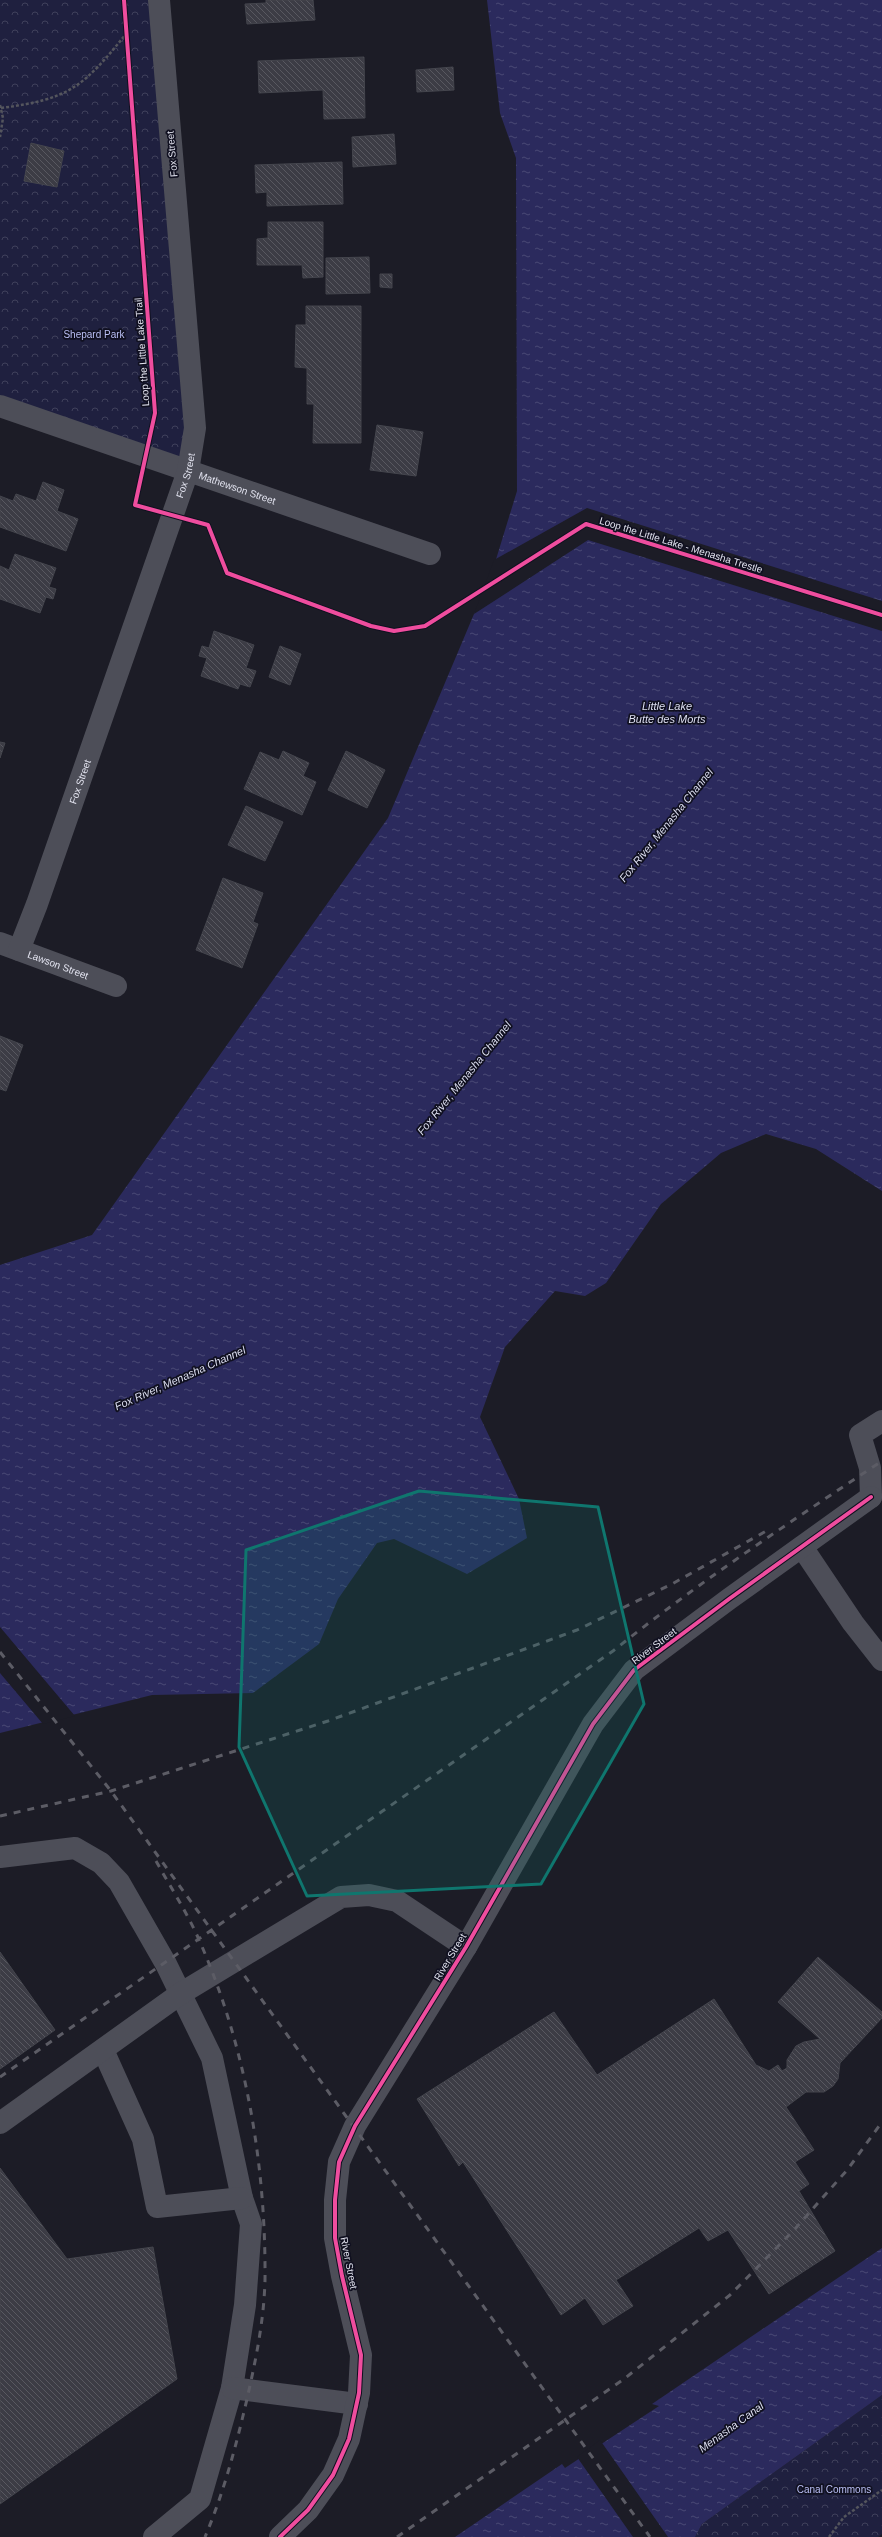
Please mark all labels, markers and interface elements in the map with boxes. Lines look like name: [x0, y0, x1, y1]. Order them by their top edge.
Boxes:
street label: Fox Street: [164, 130, 179, 177]
street label: Loop the Little Lake Trail: [133, 297, 151, 407]
park label: Shepard Park: [63, 329, 126, 340]
street label: Fox Street: [174, 452, 196, 499]
street label: Mathewson Street: [197, 469, 277, 506]
street label: Loop the Little Lake - Menasha Trestle: [598, 515, 764, 575]
water label: Little Lake Butte des Morts: [628, 700, 706, 725]
street label: Fox Street: [67, 758, 93, 805]
water label: Fox River, Menasha Channel: [617, 766, 716, 884]
street label: Lawson Street: [26, 948, 90, 981]
water label: Fox River, Menasha Channel: [415, 1019, 514, 1137]
water label: Fox River, Menasha Channel: [113, 1343, 248, 1412]
street label: River Street: [630, 1626, 679, 1666]
street label: River Street: [432, 1931, 468, 1982]
street label: River Street: [339, 2236, 359, 2290]
water label: Menasha Canal: [696, 2399, 766, 2455]
park label: Canal Commons: [797, 2484, 871, 2495]

